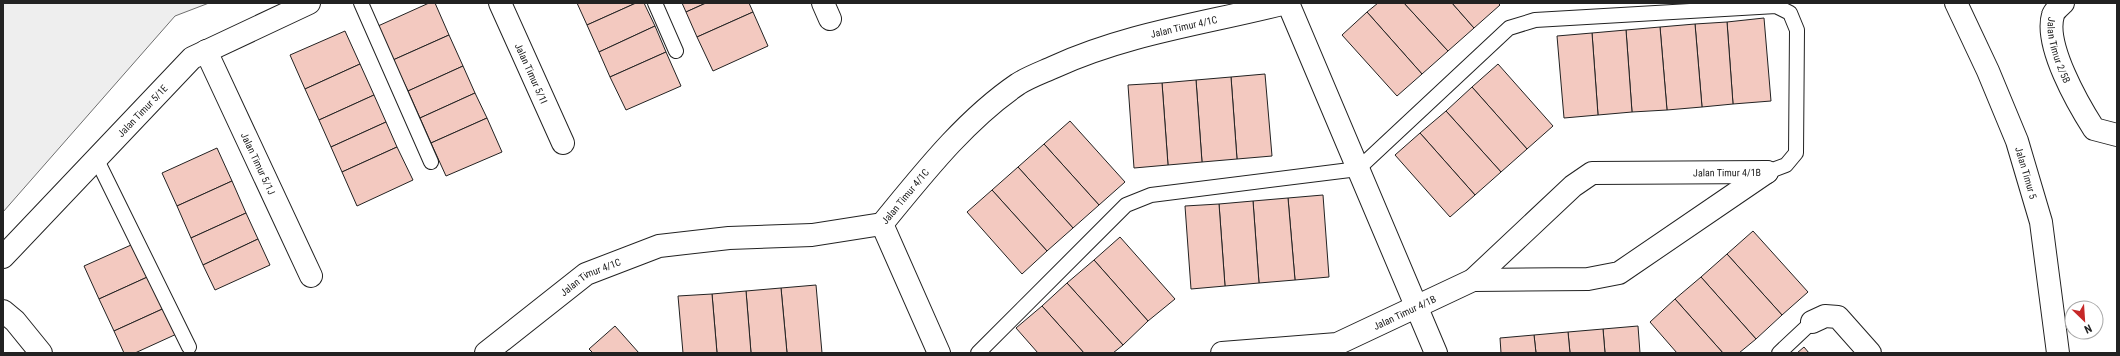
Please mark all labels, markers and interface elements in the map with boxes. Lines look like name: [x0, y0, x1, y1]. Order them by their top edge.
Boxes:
street label: Jalan Timur 4/1C: [1149, 14, 1219, 40]
street label: Jalan Timur 2/5B: [2045, 16, 2072, 85]
street label: Jalan Timur 5/1I: [513, 42, 549, 105]
street label: Jalan Timur 5/1E: [115, 83, 170, 139]
street label: Jalan Timur 5/1J: [239, 131, 277, 197]
street label: Jalan Timur 5: [2013, 145, 2039, 200]
street label: Jalan Timur 4/1C: [879, 166, 931, 226]
street label: Jalan Timur 4/1B: [1693, 167, 1761, 178]
street label: Jalan Timur 4/1C: [558, 256, 623, 298]
street label: Jalan Timur 4/1B: [1372, 293, 1438, 332]
north arrow: [2064, 300, 2104, 340]
text: N: [2082, 321, 2094, 336]

